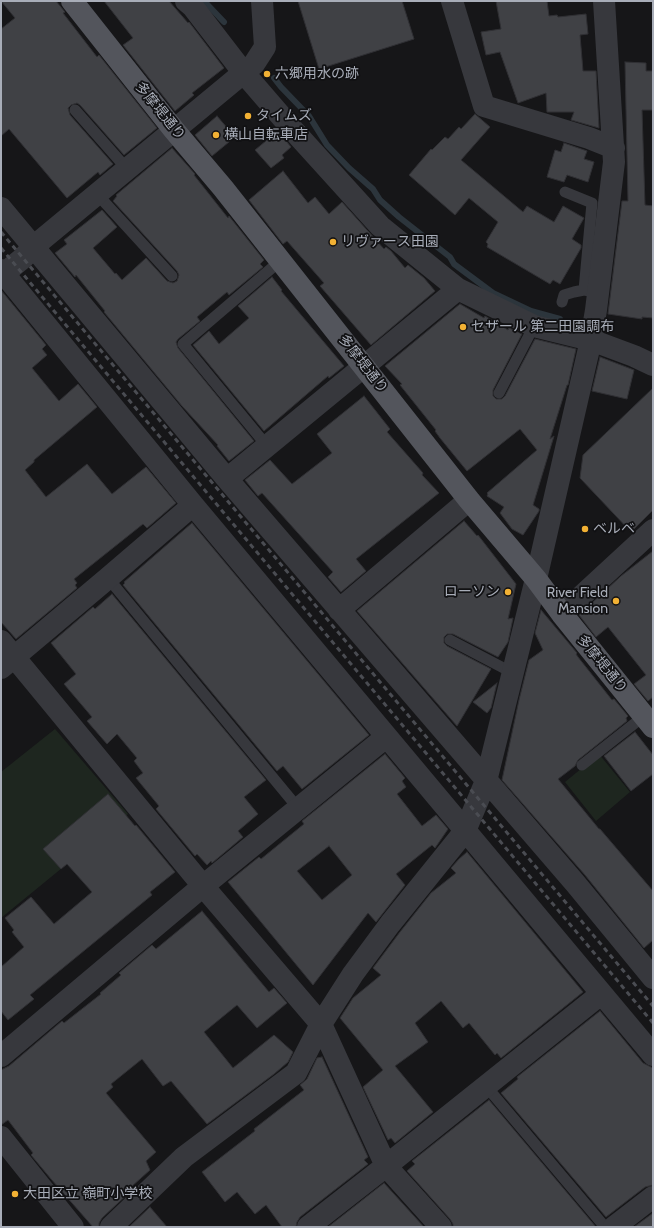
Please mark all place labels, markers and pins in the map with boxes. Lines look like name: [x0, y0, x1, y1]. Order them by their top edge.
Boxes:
place label: 六郷用水の跡: [275, 66, 359, 82]
marker: 六郷用水の跡: [262, 69, 272, 79]
place label: タイムズ: [256, 108, 312, 124]
marker: タイムズ: [243, 111, 253, 121]
place label: 横山自転車店: [224, 127, 308, 143]
marker: 横山自転車店: [211, 130, 221, 140]
place label: リヴァース田園: [341, 234, 439, 250]
marker: リヴァース田園: [328, 237, 338, 247]
place label: セザール 第二田園調布: [471, 319, 614, 335]
marker: セザール 第二田園調布: [458, 322, 468, 332]
place label: ベルベ: [593, 521, 635, 537]
marker: ベルベ: [580, 524, 590, 534]
place label: ローソン: [444, 584, 500, 600]
place label: River Field Mansion: [547, 585, 608, 618]
marker: ローソン: [503, 587, 513, 597]
marker: River Field Mansion: [611, 596, 621, 606]
place label: 大田区立 嶺町小学校: [23, 1186, 152, 1202]
marker: 大田区立 嶺町小学校: [10, 1189, 20, 1199]

